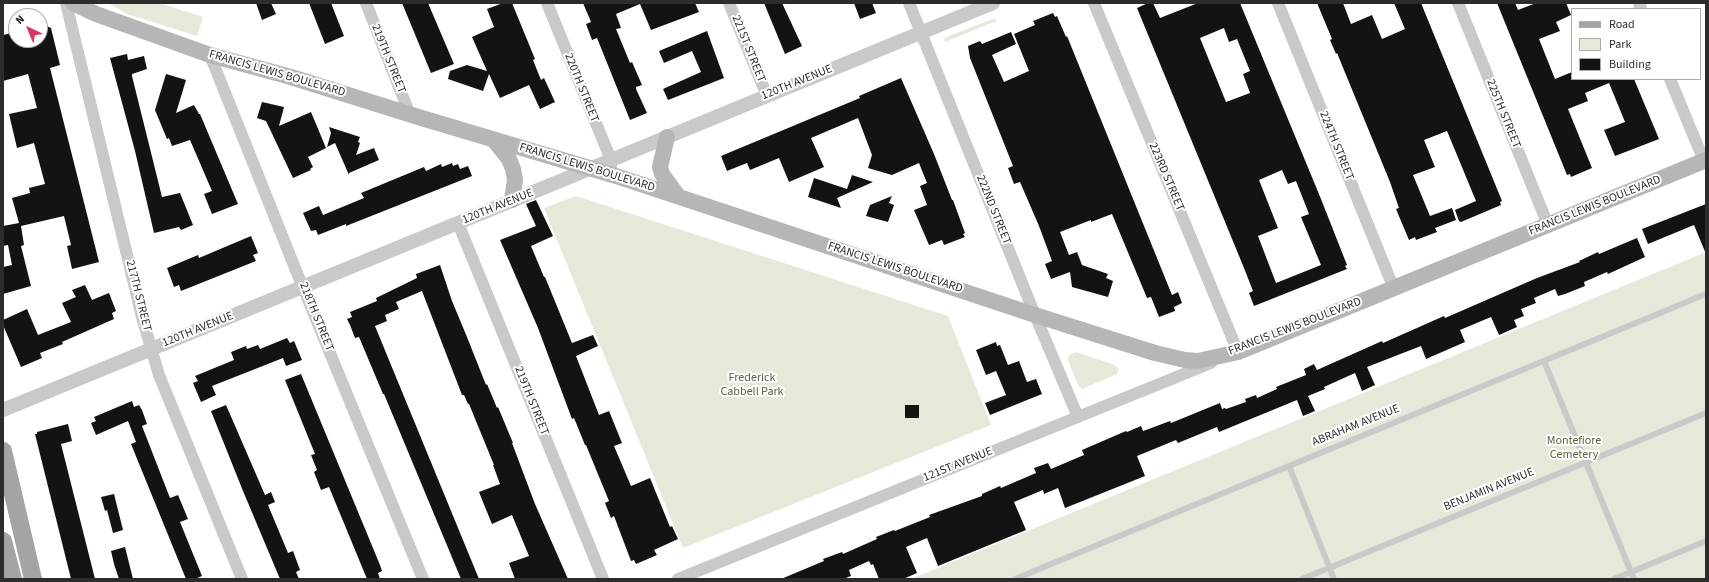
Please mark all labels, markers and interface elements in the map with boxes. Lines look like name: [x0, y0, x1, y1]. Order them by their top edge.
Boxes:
north arrow: [8, 8, 48, 48]
legend: [1571, 8, 1701, 80]
text: N: [12, 12, 28, 28]
street label: 221ST STREET: [728, 13, 768, 85]
text: Road: [1609, 16, 1635, 33]
street label: 219TH STREET: [368, 22, 408, 96]
text: Park: [1609, 36, 1631, 53]
street label: FRANCIS LEWIS BOULEVARD: [207, 48, 347, 100]
street label: 220TH STREET: [561, 51, 601, 125]
text: Building: [1609, 56, 1651, 73]
street label: 120TH AVENUE: [759, 62, 835, 104]
street label: 225TH STREET: [1483, 77, 1523, 151]
street label: 224TH STREET: [1316, 109, 1356, 183]
street label: FRANCIS LEWIS BOULEVARD: [517, 140, 657, 196]
street label: 223RD STREET: [1145, 141, 1187, 213]
street label: 222ND STREET: [972, 173, 1014, 247]
street label: FRANCIS LEWIS BOULEVARD: [1527, 173, 1663, 239]
street label: 120TH AVENUE: [460, 186, 536, 228]
street label: FRANCIS LEWIS BOULEVARD: [826, 239, 964, 297]
street label: 217TH STREET: [122, 259, 154, 333]
street label: 218TH STREET: [296, 280, 336, 354]
street label: FRANCIS LEWIS BOULEVARD: [1227, 295, 1363, 359]
street label: 120TH AVENUE: [160, 309, 236, 351]
street label: 219TH STREET: [511, 364, 551, 438]
park label: Frederick Cabbell Park: [720, 371, 784, 399]
street label: ABRAHAM AVENUE: [1310, 402, 1402, 450]
park label: Montefiore Cemetery: [1547, 434, 1601, 462]
street label: 121ST AVENUE: [921, 445, 995, 485]
street label: BENJAMIN AVENUE: [1442, 465, 1536, 515]

